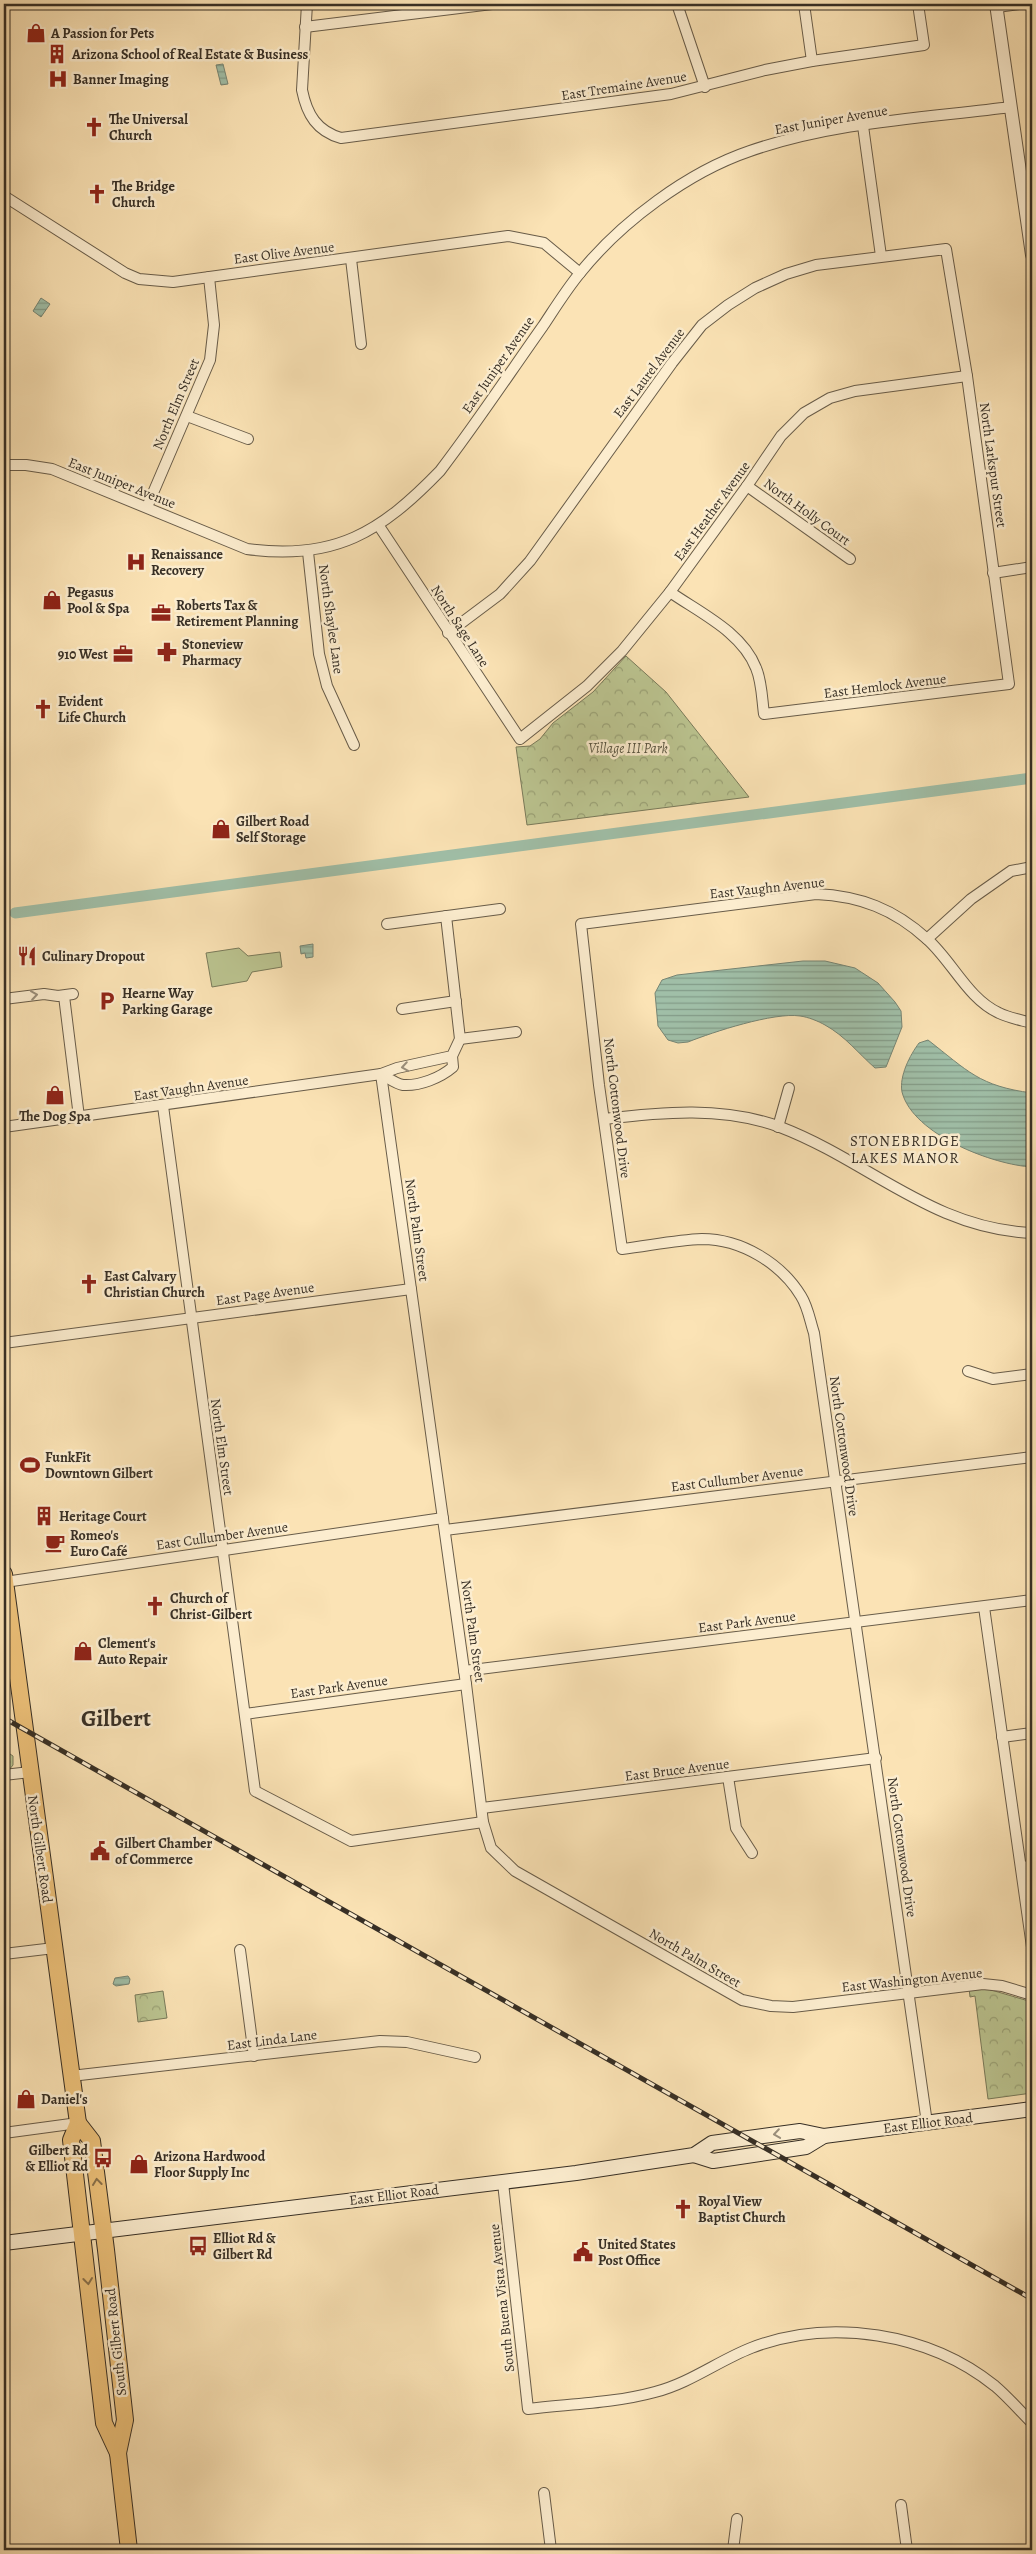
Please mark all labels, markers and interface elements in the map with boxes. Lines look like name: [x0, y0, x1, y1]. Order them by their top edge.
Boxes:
shop icon: A Passion for Pets: [25, 22, 47, 44]
place label: A Passion for Pets: [50, 24, 155, 43]
building icon: Arizona School of Real Estate & Business: [46, 43, 68, 65]
place label: Arizona School of Real Estate & Business: [71, 45, 309, 64]
street label: East Tremaine Avenue: [560, 67, 688, 105]
hospital icon: Banner Imaging: [47, 68, 69, 90]
place label: Banner Imaging: [73, 70, 170, 89]
street label: East Juniper Avenue: [773, 101, 889, 139]
place label: The Universal Church: [109, 110, 188, 145]
church icon: The Universal Church: [83, 116, 105, 138]
place label: The Bridge Church: [112, 177, 175, 212]
church icon: The Bridge Church: [86, 183, 108, 205]
street label: East Olive Avenue: [233, 237, 335, 269]
street label: East Juniper Avenue: [457, 313, 539, 417]
street label: East Laurel Avenue: [609, 324, 689, 422]
street label: North Elm Street: [148, 355, 204, 453]
street label: North Larkspur Street: [975, 401, 1011, 529]
street label: East Juniper Avenue: [65, 453, 179, 513]
street label: East Heather Avenue: [669, 457, 755, 565]
street label: North Holly Court: [760, 474, 855, 550]
place label: Renaissance Recovery: [151, 545, 224, 580]
hospital icon: Renaissance Recovery: [125, 551, 147, 573]
street label: North Shaylee Lane: [314, 563, 348, 675]
street label: North Sage Lane: [426, 581, 494, 671]
place label: Pegasus Pool & Spa: [67, 583, 130, 618]
shop icon: Pegasus Pool & Spa: [41, 589, 63, 611]
place label: Roberts Tax & Retirement Planning: [176, 596, 299, 631]
office icon: Roberts Tax & Retirement Planning: [150, 602, 172, 624]
place label: Stoneview Pharmacy: [182, 635, 244, 670]
pharmacy icon: Stoneview Pharmacy: [156, 641, 178, 663]
office icon: 910 West: [112, 643, 134, 665]
place label: 910 West: [58, 645, 108, 664]
street label: East Hemlock Avenue: [823, 669, 947, 703]
place label: Evident Life Church: [58, 692, 127, 727]
church icon: Evident Life Church: [32, 698, 54, 720]
park label: Village III Park: [588, 739, 668, 758]
place label: Gilbert Road Self Storage: [236, 812, 310, 847]
shop icon: Gilbert Road Self Storage: [210, 818, 232, 840]
street label: East Vaughn Avenue: [708, 873, 826, 903]
restaurant icon: Culinary Dropout: [16, 945, 38, 967]
place label: Culinary Dropout: [42, 947, 145, 966]
place label: Hearne Way Parking Garage: [122, 984, 213, 1019]
parking icon: Hearne Way Parking Garage: [96, 990, 118, 1012]
one-way arrow: [29, 991, 38, 1001]
street label: North Cottonwood Drive: [599, 1037, 635, 1179]
one-way arrow: [401, 1061, 409, 1072]
street label: East Vaughn Avenue: [132, 1071, 250, 1105]
shop icon: The Dog Spa: [44, 1084, 66, 1106]
place label: The Dog Spa: [19, 1107, 91, 1126]
district label: STONEBRIDGE LAKES MANOR: [850, 1131, 960, 1168]
street label: North Palm Street: [400, 1178, 434, 1283]
place label: East Calvary Christian Church: [104, 1267, 205, 1302]
church icon: East Calvary Christian Church: [78, 1273, 100, 1295]
street label: East Page Avenue: [215, 1278, 315, 1310]
street label: North Cottonwood Drive: [825, 1375, 863, 1517]
street label: North Elm Street: [206, 1397, 238, 1497]
place label: FunkFit Downtown Gilbert: [45, 1448, 153, 1483]
sports icon: FunkFit Downtown Gilbert: [19, 1454, 41, 1476]
street label: East Cullumber Avenue: [670, 1461, 804, 1497]
building icon: Heritage Court: [33, 1505, 55, 1527]
place label: Heritage Court: [59, 1507, 147, 1526]
street label: East Cullumber Avenue: [155, 1517, 289, 1555]
place label: Romeo's Euro Café: [70, 1526, 128, 1561]
cafe icon: Romeo's Euro Café: [44, 1532, 66, 1554]
street label: North Palm Street: [456, 1579, 490, 1684]
place label: Church of Christ-Gilbert: [170, 1589, 253, 1624]
church icon: Church of Christ-Gilbert: [144, 1595, 166, 1617]
street label: East Park Avenue: [697, 1607, 797, 1637]
place label: Clement's Auto Repair: [97, 1634, 168, 1669]
shop icon: Clement's Auto Repair: [72, 1640, 94, 1662]
street label: East Park Avenue: [289, 1671, 389, 1703]
district label: Gilbert: [81, 1702, 151, 1734]
street label: East Bruce Avenue: [624, 1754, 730, 1786]
street label: North Cottonwood Drive: [883, 1776, 921, 1918]
street label: North Gilbert Road: [23, 1794, 57, 1905]
place label: Gilbert Chamber of Commerce: [115, 1834, 213, 1869]
public building icon: Gilbert Chamber of Commerce: [89, 1840, 111, 1862]
street label: North Palm Street: [646, 1924, 745, 1992]
street label: East Washington Avenue: [841, 1963, 983, 1997]
street label: East Linda Lane: [226, 2025, 318, 2055]
shop icon: Daniel's: [15, 2088, 37, 2110]
place label: Daniel's: [41, 2090, 88, 2109]
street label: East Elliot Road: [882, 2108, 974, 2138]
one-way arrow: [772, 2128, 780, 2139]
place label: Gilbert Rd & Elliot Rd: [25, 2141, 88, 2176]
bus stop icon: Gilbert Rd & Elliot Rd: [92, 2147, 114, 2169]
place label: Arizona Hardwood Floor Supply Inc: [153, 2147, 266, 2182]
shop icon: Arizona Hardwood Floor Supply Inc: [128, 2153, 150, 2175]
one-way arrow: [93, 2177, 103, 2186]
street label: East Elliot Road: [348, 2180, 440, 2210]
place label: Royal View Baptist Church: [698, 2192, 786, 2227]
church icon: Royal View Baptist Church: [672, 2198, 694, 2220]
street label: South Buena Vista Avenue: [485, 2223, 519, 2373]
place label: Elliot Rd & Gilbert Rd: [213, 2229, 277, 2264]
bus stop icon: Elliot Rd & Gilbert Rd: [187, 2235, 209, 2257]
place label: United States Post Office: [598, 2235, 676, 2270]
public building icon: United States Post Office: [572, 2241, 594, 2263]
one-way arrow: [82, 2278, 93, 2286]
street label: South Gilbert Road: [101, 2287, 131, 2397]

